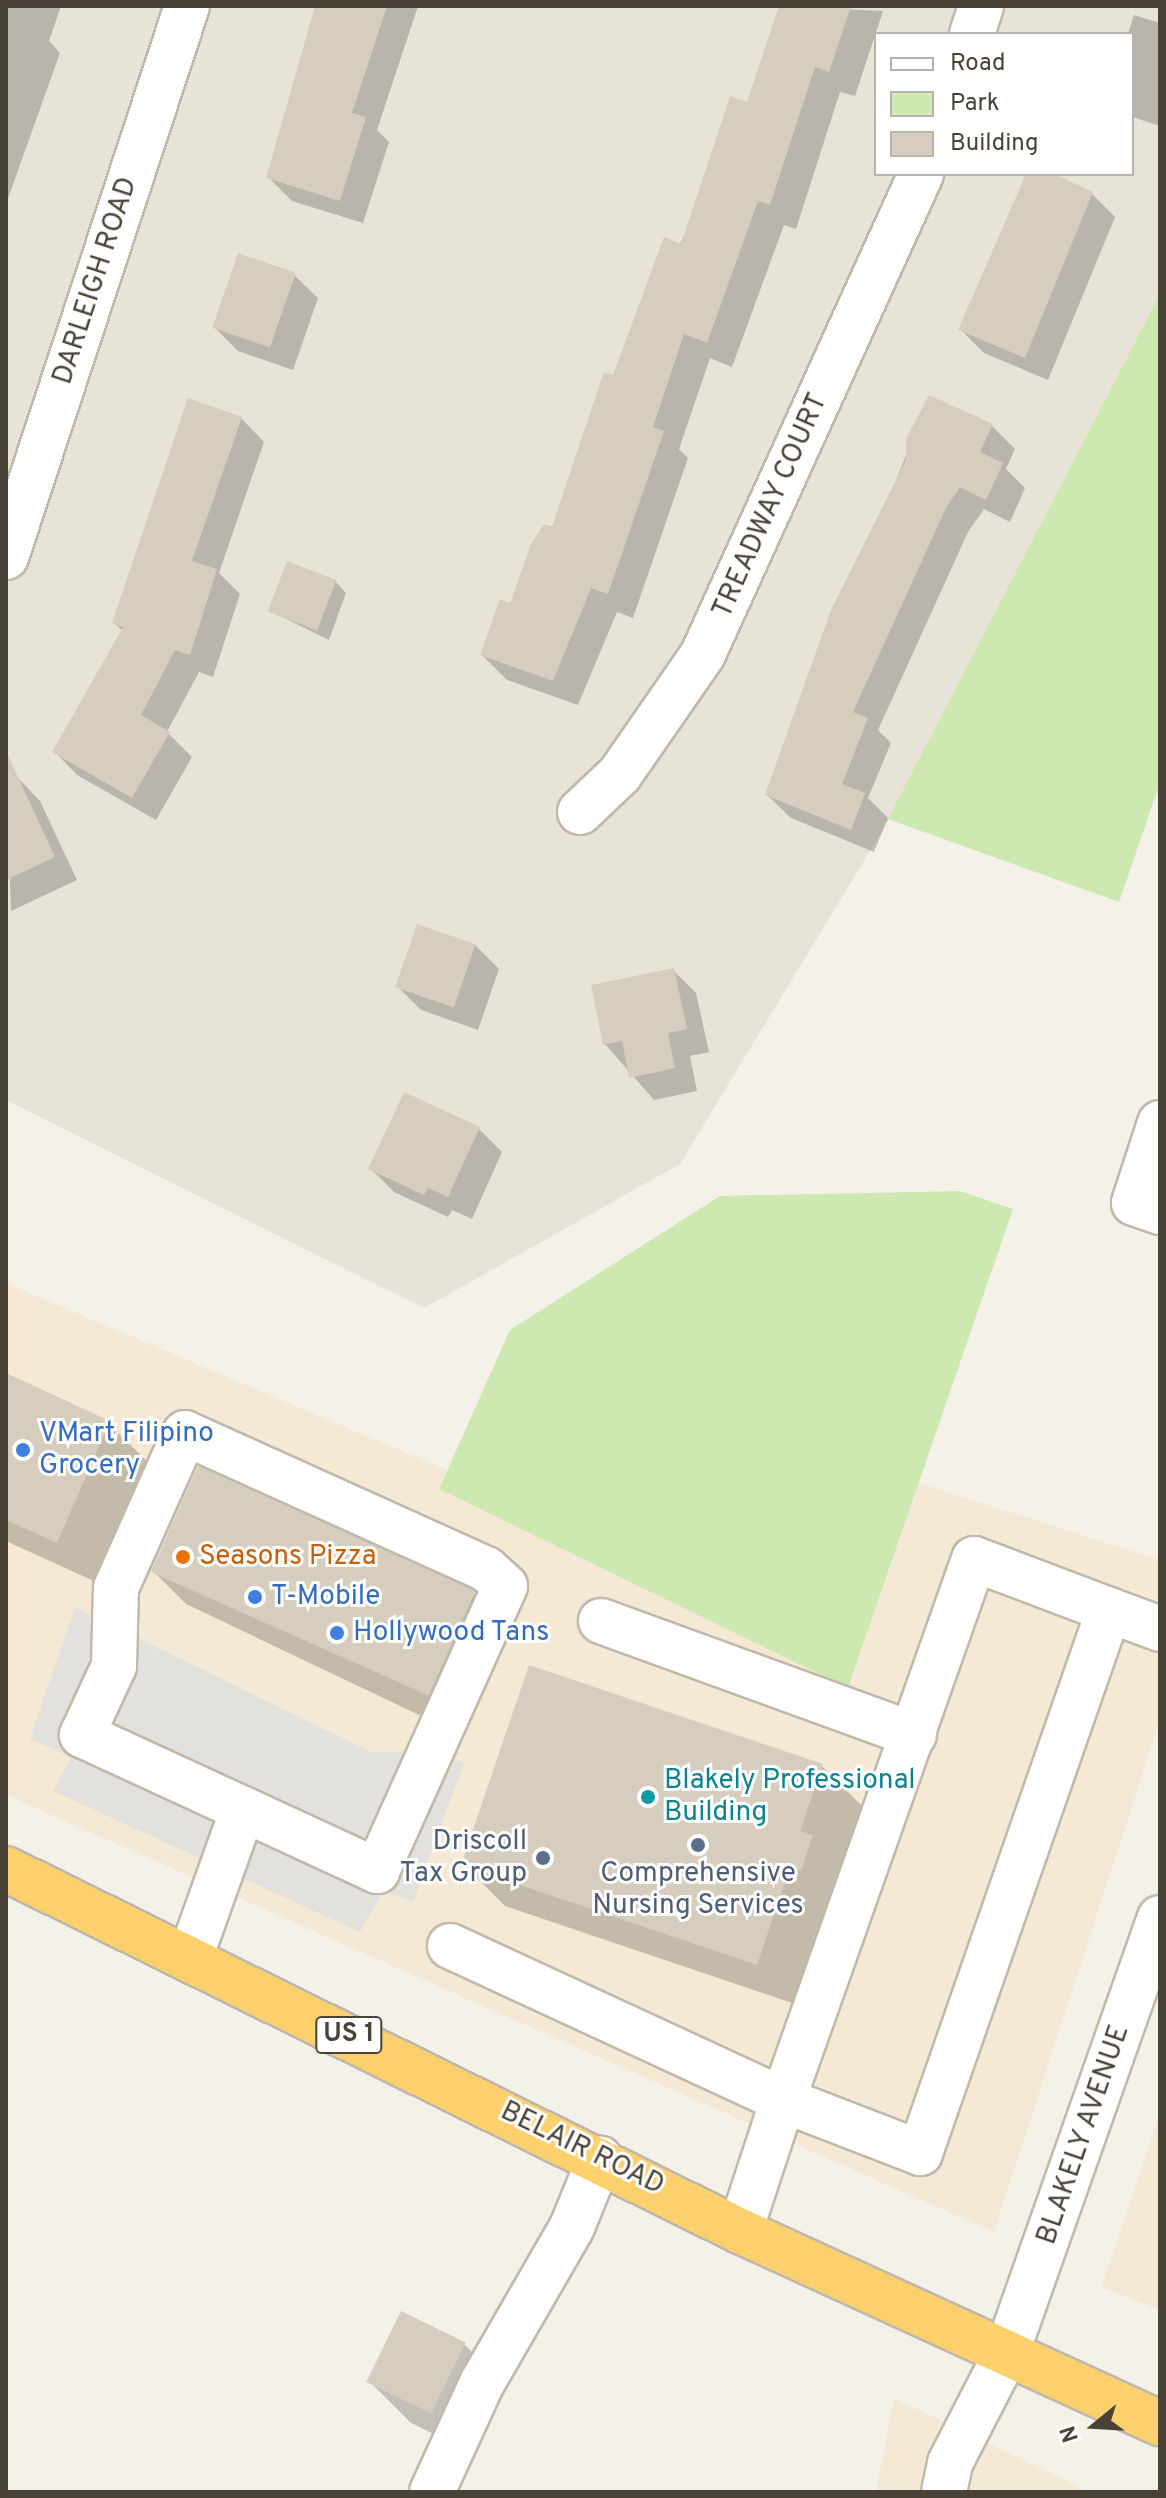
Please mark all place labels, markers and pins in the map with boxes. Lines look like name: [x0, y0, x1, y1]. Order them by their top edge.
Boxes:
place label: VMart Filipino Grocery: [39, 1417, 214, 1483]
marker: VMart Filipino Grocery: [14, 1441, 32, 1459]
place label: Seasons Pizza: [199, 1540, 376, 1574]
marker: Seasons Pizza: [174, 1548, 192, 1566]
place label: T-Mobile: [271, 1580, 380, 1614]
marker: T-Mobile: [246, 1588, 264, 1606]
place label: Hollywood Tans: [353, 1616, 550, 1650]
marker: Hollywood Tans: [328, 1624, 346, 1642]
place label: Blakely Professional Building: [664, 1764, 916, 1830]
marker: Blakely Professional Building: [639, 1788, 657, 1806]
place label: Driscoll Tax Group: [399, 1825, 527, 1891]
marker: Comprehensive Nursing Services: [689, 1836, 707, 1854]
marker: Driscoll Tax Group: [534, 1849, 552, 1867]
place label: Comprehensive Nursing Services: [592, 1857, 804, 1923]

